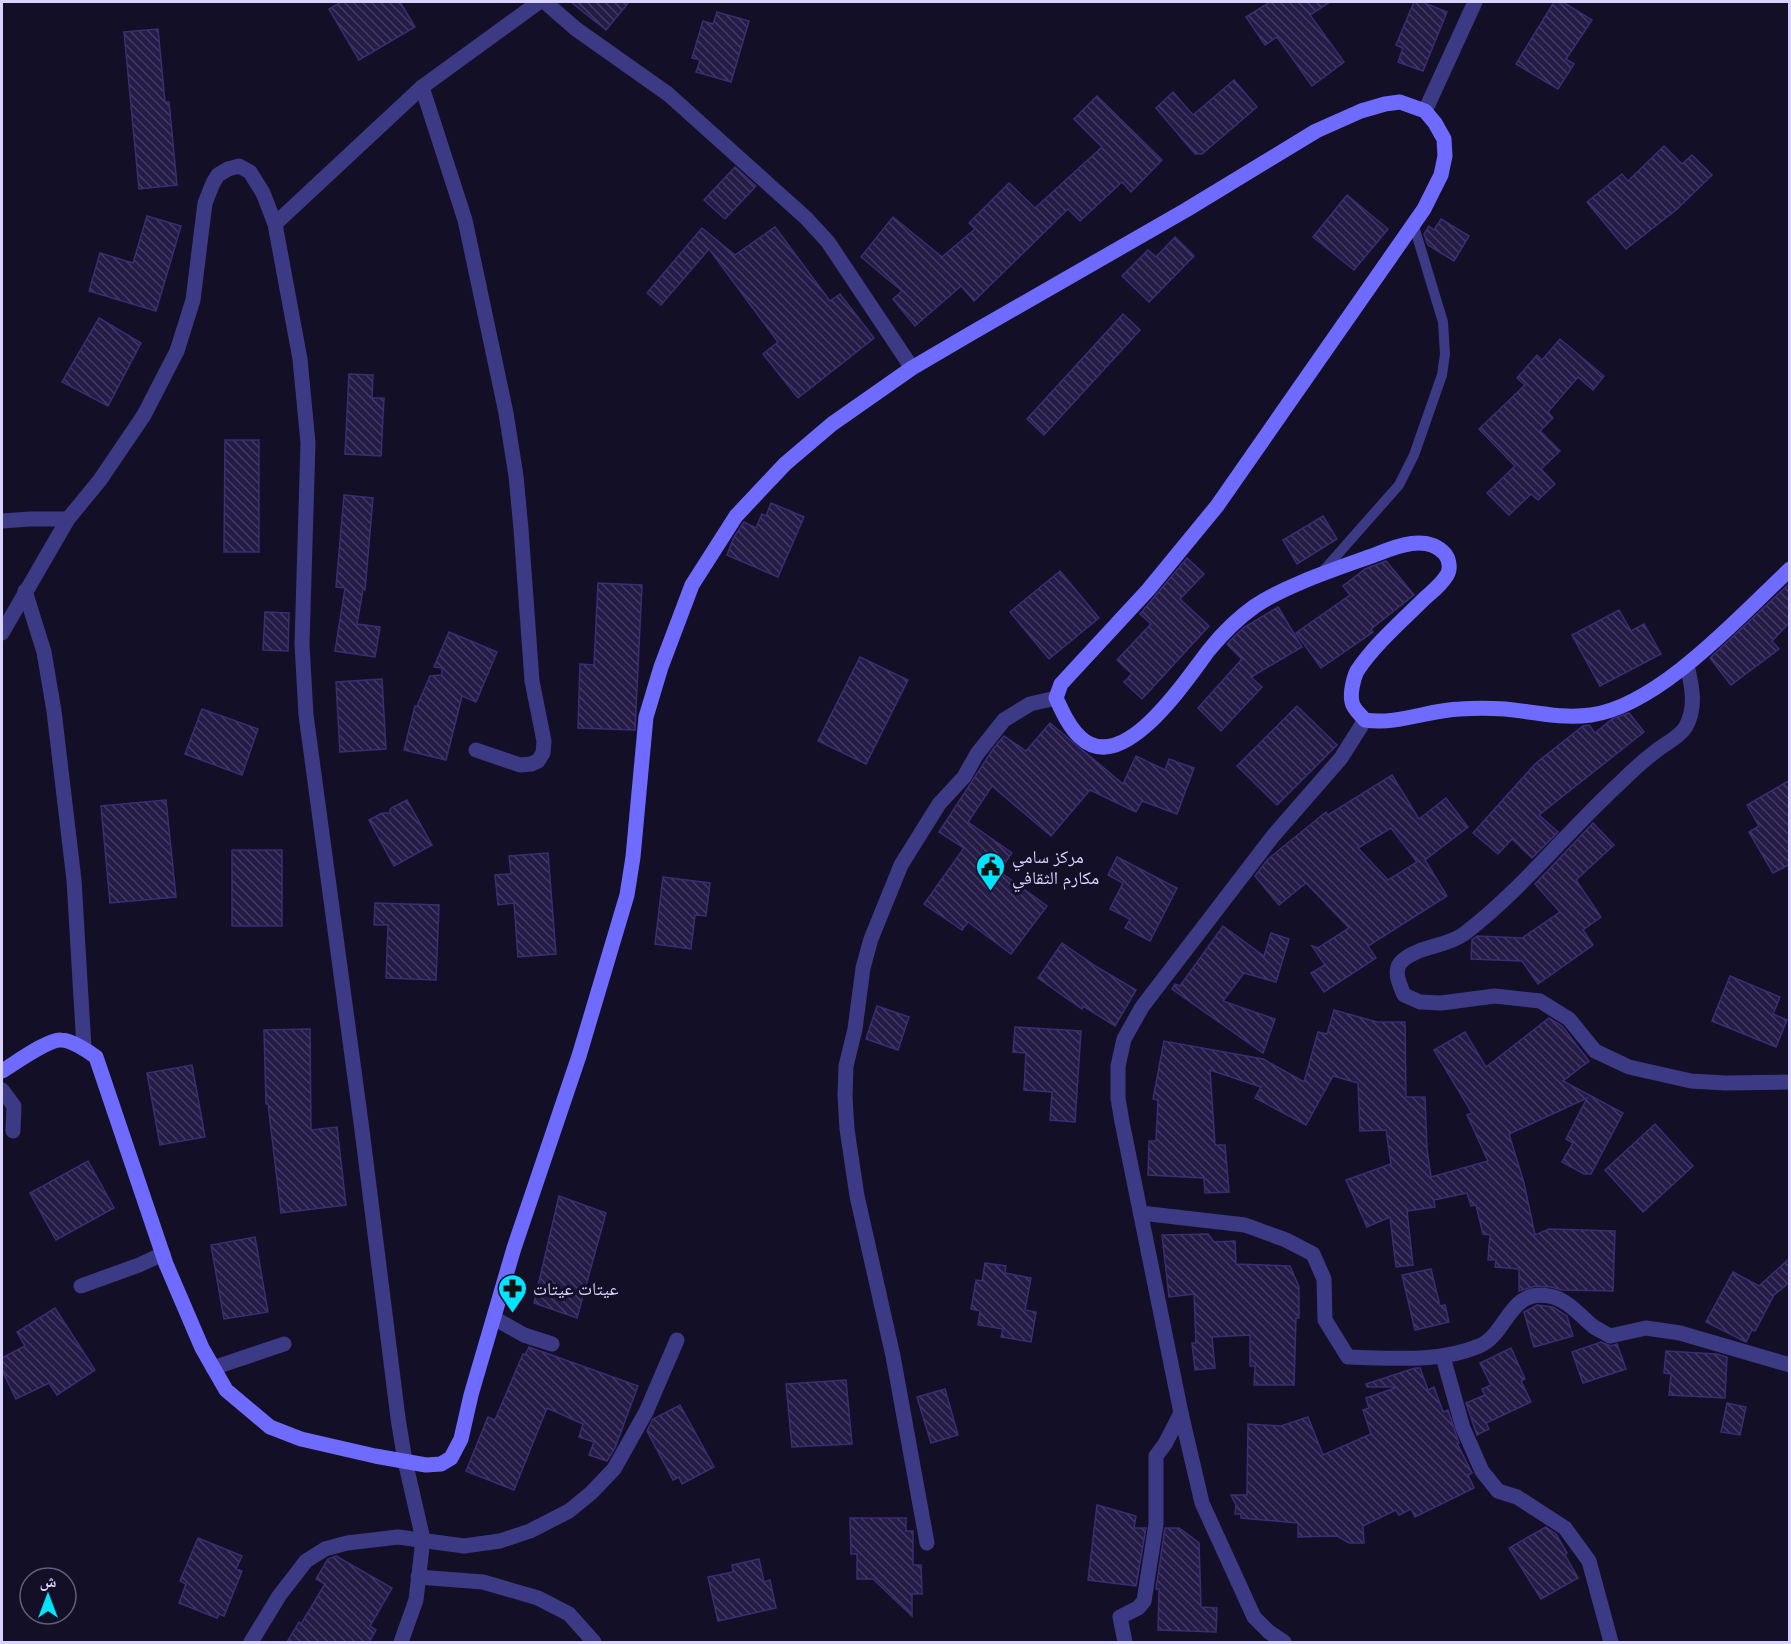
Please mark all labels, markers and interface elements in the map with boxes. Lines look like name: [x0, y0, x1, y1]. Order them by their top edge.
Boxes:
place label: مركز سامي مكارم الثقافي: [1012, 845, 1099, 893]
public building icon: مركز سامي مكارم الثقافي: [975, 850, 1007, 892]
pharmacy icon: عيتات عيتات: [496, 1272, 528, 1314]
place label: عيتات عيتات: [533, 1277, 619, 1299]
north arrow: [18, 1566, 78, 1626]
text: ش: [40, 1571, 57, 1591]

